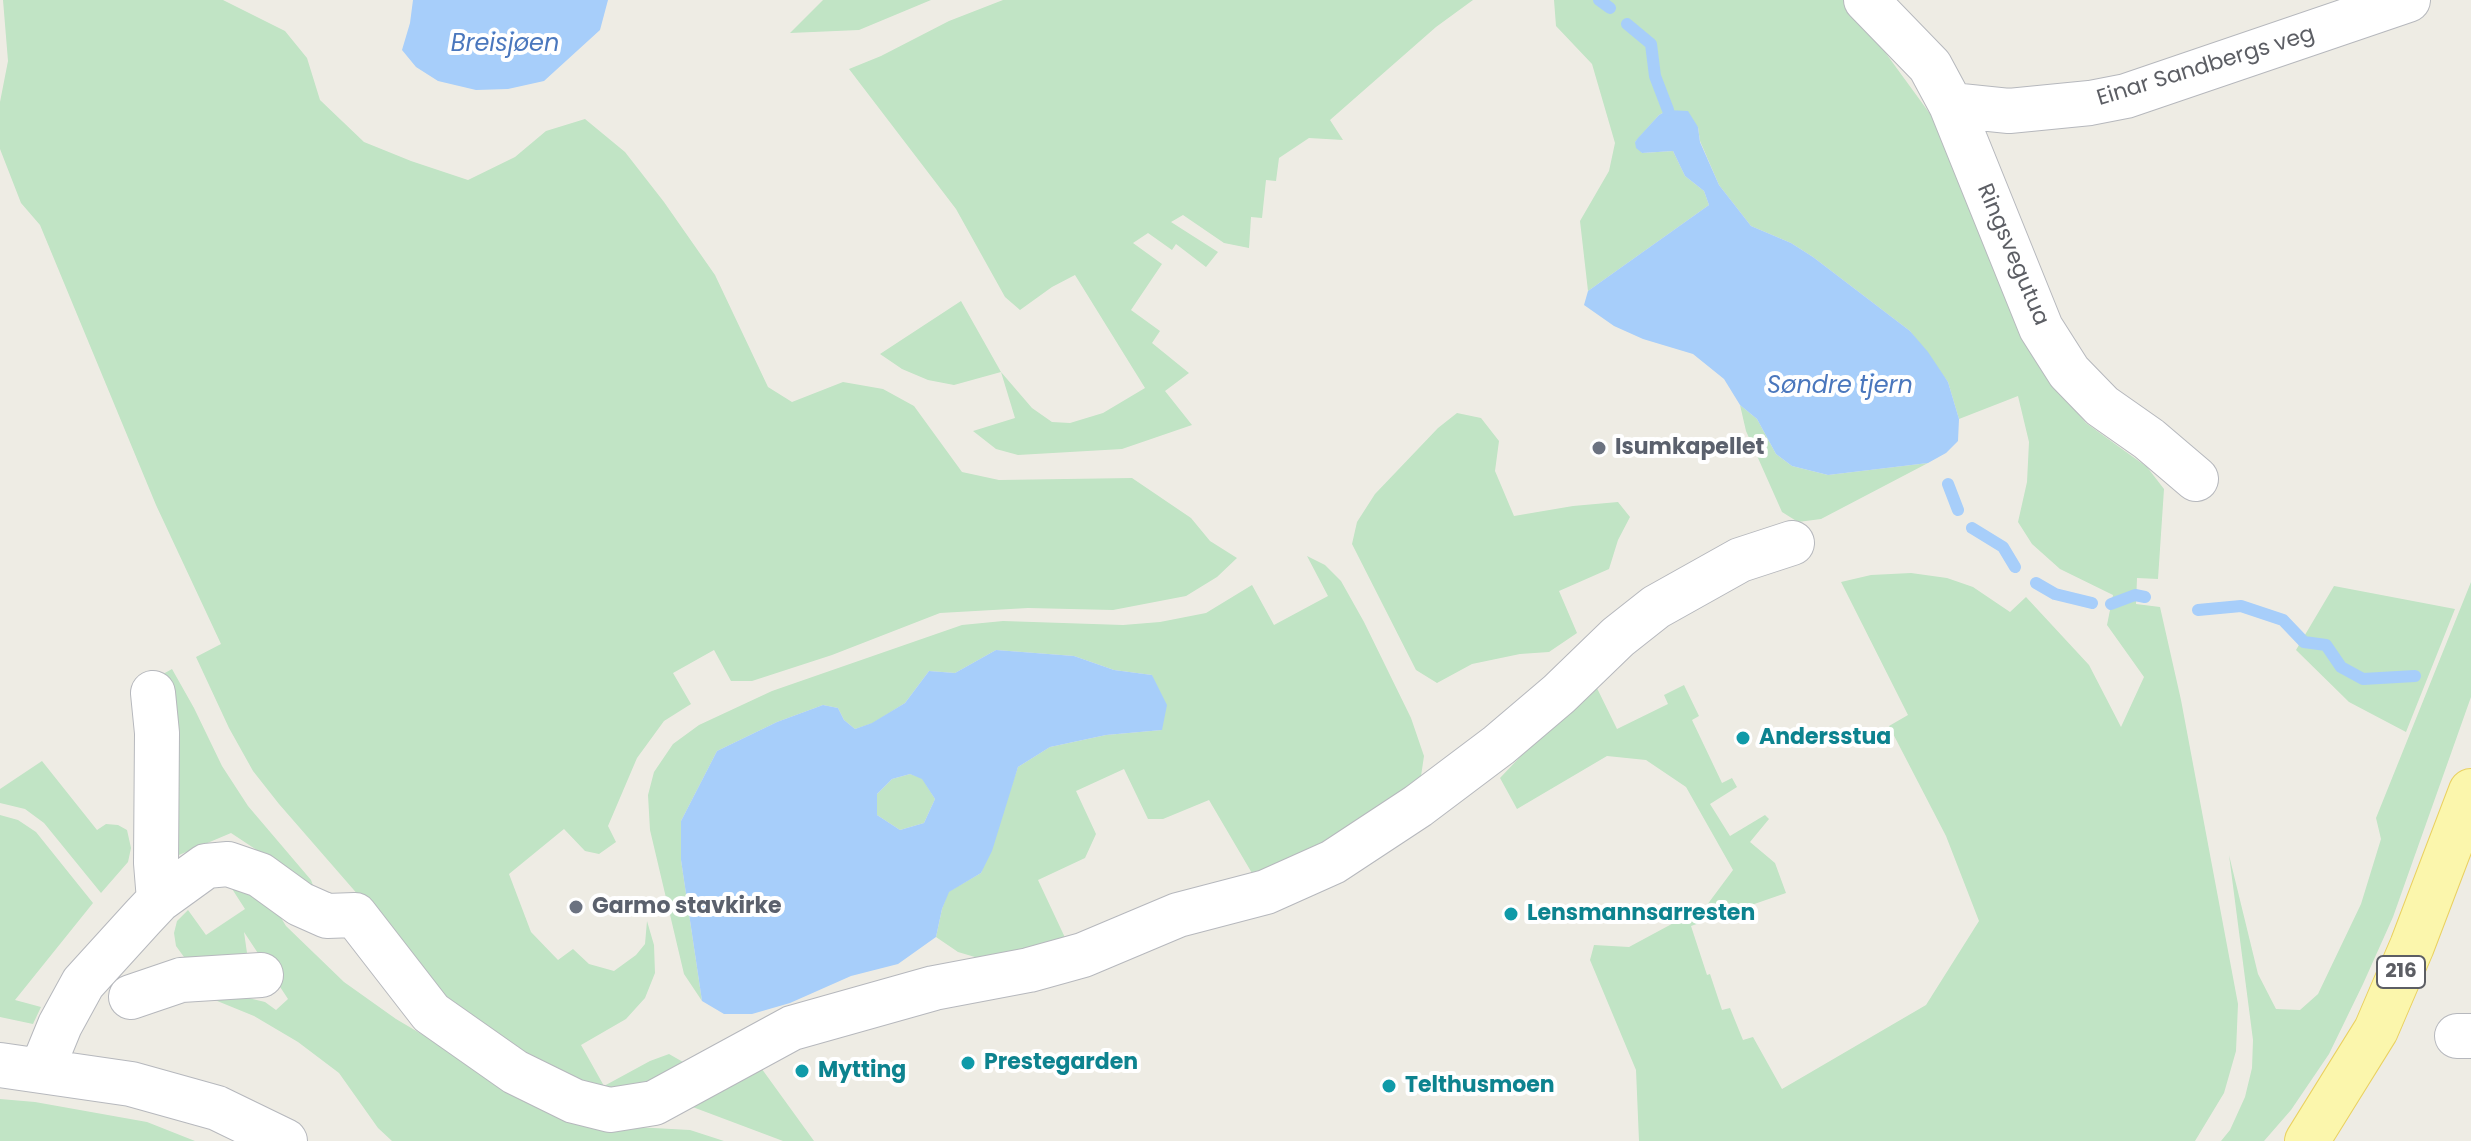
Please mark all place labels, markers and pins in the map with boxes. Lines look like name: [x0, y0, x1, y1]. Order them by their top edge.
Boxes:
place label: Isumkapellet: [1615, 435, 1764, 461]
marker: Isumkapellet: [1590, 439, 1608, 457]
place label: Andersstua: [1759, 725, 1891, 751]
marker: Andersstua: [1734, 729, 1752, 747]
place label: Garmo stavkirke: [592, 894, 782, 920]
marker: Garmo stavkirke: [567, 898, 585, 916]
place label: Lensmannsarresten: [1527, 901, 1755, 927]
marker: Lensmannsarresten: [1502, 905, 1520, 923]
place label: Prestegarden: [984, 1050, 1138, 1076]
marker: Prestegarden: [959, 1054, 977, 1072]
place label: Mytting: [818, 1058, 906, 1084]
marker: Mytting: [793, 1062, 811, 1080]
place label: Telthusmoen: [1405, 1073, 1555, 1099]
marker: Telthusmoen: [1380, 1077, 1398, 1095]

